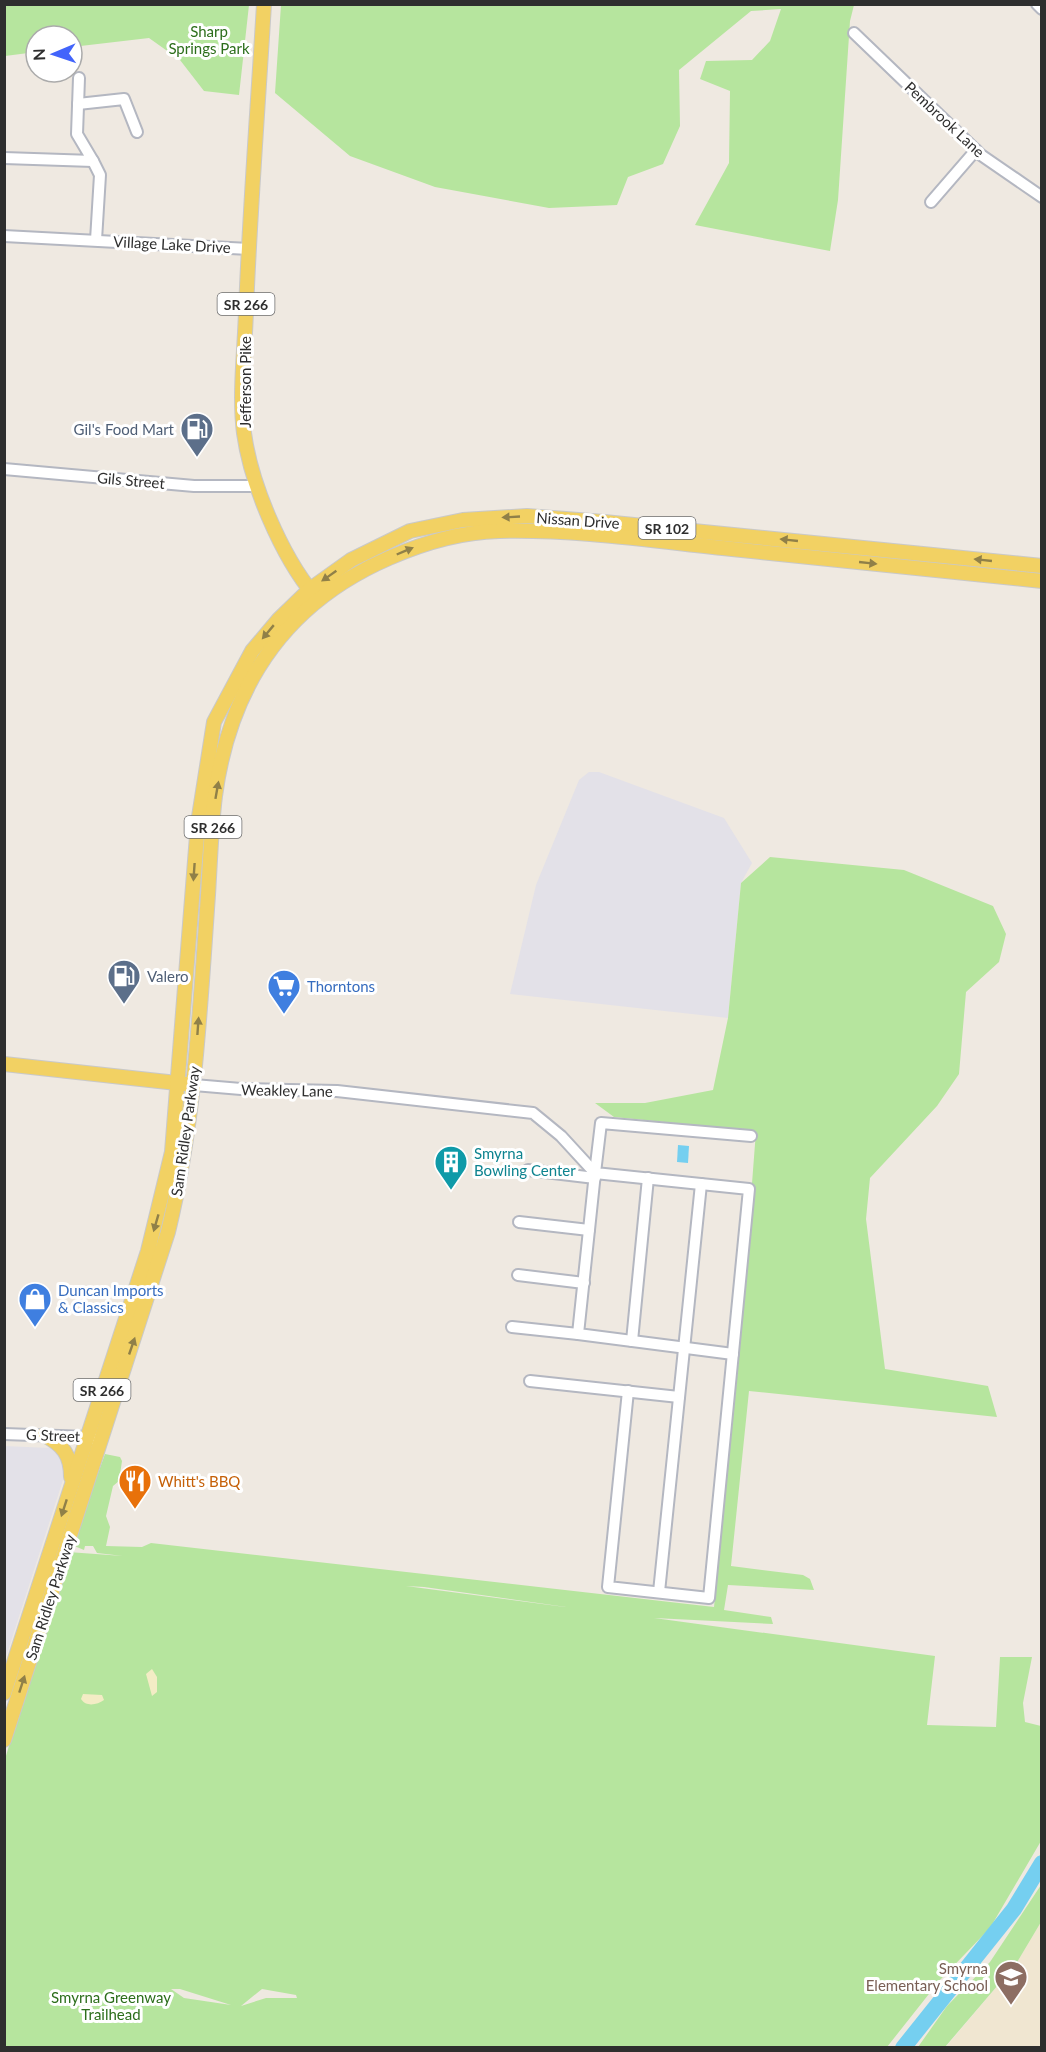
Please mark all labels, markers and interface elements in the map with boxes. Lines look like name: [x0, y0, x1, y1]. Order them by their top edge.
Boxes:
park label: Sharp Springs Park: [168, 22, 250, 57]
north arrow: [24, 24, 84, 84]
text: N: [29, 48, 48, 61]
street label: Pembrook Lane: [901, 78, 989, 161]
street label: Village Lake Drive: [113, 232, 231, 256]
road number: SR 266: [218, 293, 274, 315]
street label: Jefferson Pike: [236, 336, 254, 428]
fuel station icon: Gil's Food Mart: [179, 411, 215, 458]
place label: Gil's Food Mart: [74, 420, 175, 438]
street label: Gils Street: [96, 468, 166, 492]
street label: Nissan Drive: [536, 508, 620, 532]
one-way arrow: [502, 513, 521, 522]
road number: SR 102: [638, 517, 696, 539]
one-way arrow: [780, 535, 799, 545]
one-way arrow: [396, 546, 414, 556]
one-way arrow: [974, 555, 993, 565]
one-way arrow: [859, 558, 878, 568]
one-way arrow: [322, 569, 337, 581]
one-way arrow: [262, 624, 275, 640]
one-way arrow: [212, 780, 221, 799]
road number: SR 266: [184, 816, 242, 838]
one-way arrow: [189, 863, 199, 882]
fuel station icon: Valero: [106, 958, 142, 1005]
place label: Valero: [147, 967, 189, 985]
supermarket icon: Thorntons: [266, 968, 302, 1015]
place label: Thorntons: [307, 977, 375, 995]
one-way arrow: [194, 1017, 203, 1036]
street label: Sam Ridley Parkway: [167, 1064, 203, 1197]
street label: Weakley Lane: [241, 1080, 333, 1100]
building icon: Smyrna Bowling Center: [433, 1144, 469, 1191]
place label: Smyrna Bowling Center: [474, 1144, 576, 1179]
one-way arrow: [150, 1214, 160, 1232]
shop icon: Duncan Imports & Classics: [17, 1281, 53, 1328]
place label: Duncan Imports & Classics: [58, 1281, 164, 1316]
one-way arrow: [128, 1337, 138, 1355]
road number: SR 266: [74, 1379, 130, 1401]
street label: G Street: [26, 1425, 81, 1445]
restaurant icon: Whitt's BBQ: [117, 1463, 153, 1510]
place label: Whitt's BBQ: [158, 1472, 240, 1490]
one-way arrow: [58, 1499, 68, 1517]
street label: Sam Ridley Parkway: [21, 1531, 79, 1662]
one-way arrow: [18, 1675, 27, 1693]
place label: Smyrna Elementary School: [866, 1959, 988, 1994]
school or university icon: Smyrna Elementary School: [993, 1959, 1029, 2006]
park label: Smyrna Greenway Trailhead: [51, 1988, 171, 2023]

